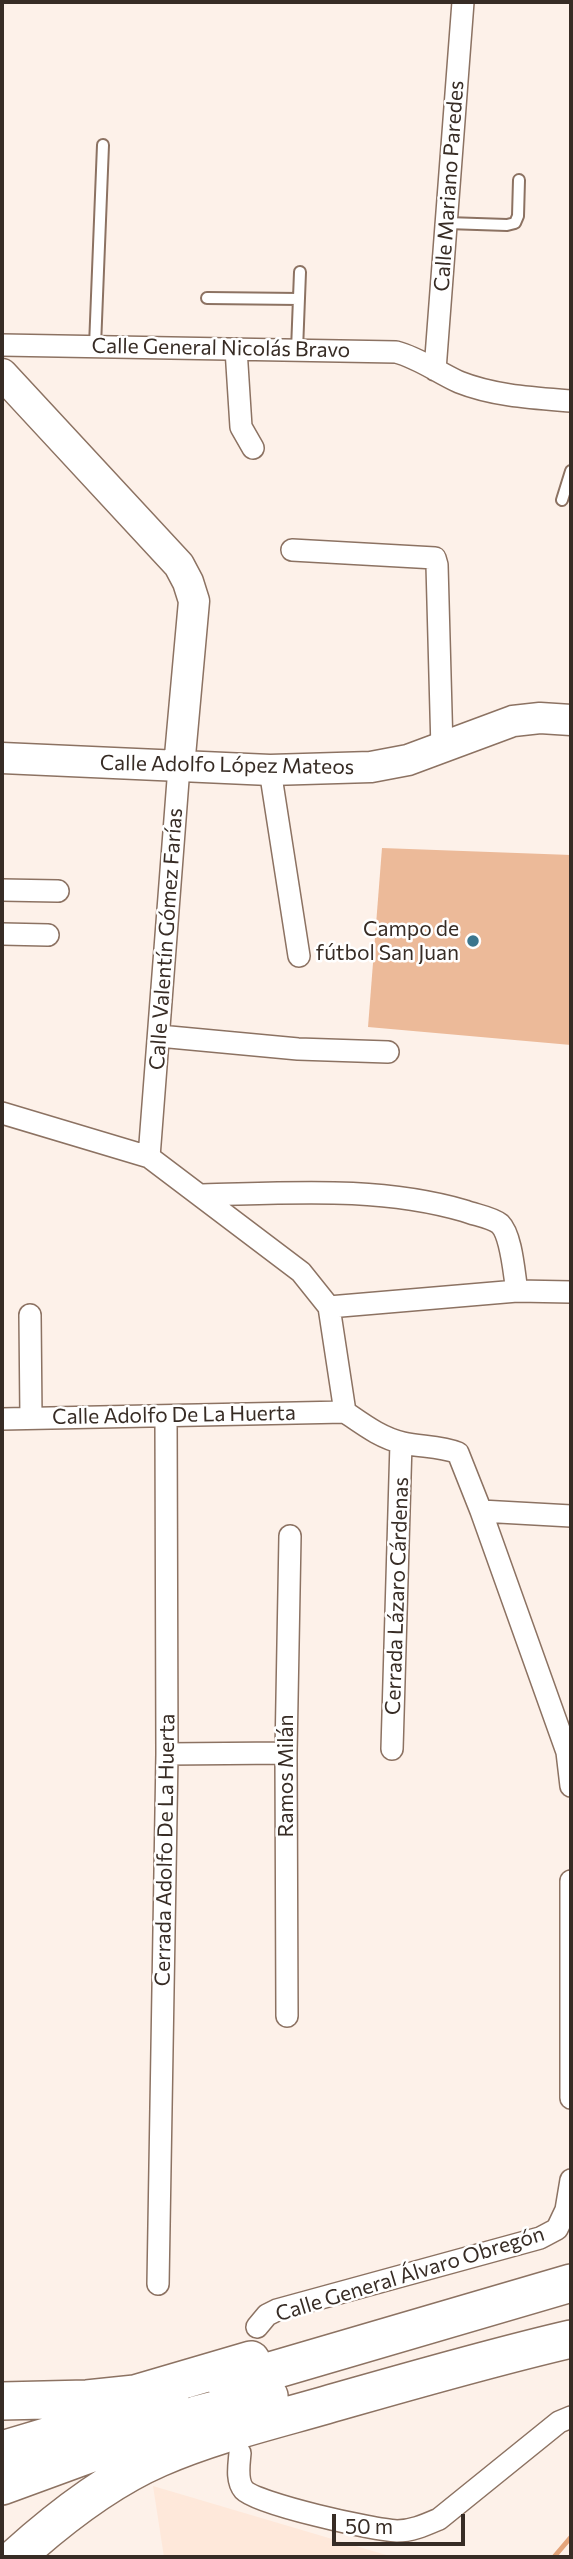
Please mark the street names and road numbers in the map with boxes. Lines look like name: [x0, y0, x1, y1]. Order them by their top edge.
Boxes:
street label: Calle Mariano Paredes: [429, 80, 469, 292]
street label: Calle General Nicolás Bravo: [91, 333, 351, 363]
street label: Calle Adolfo López Mateos: [100, 750, 354, 780]
street label: Calle Valentín Gómez Farías: [144, 807, 188, 1071]
street label: Calle Adolfo De La Huerta: [52, 1400, 296, 1430]
street label: Cerrada Lázaro Cárdenas: [380, 1477, 414, 1715]
street label: Cerrada Adolfo De La Huerta: [150, 1713, 180, 1987]
street label: Ramos Milán: [273, 1715, 299, 1837]
street label: Calle General Álvaro Obregón: [273, 2221, 547, 2327]

